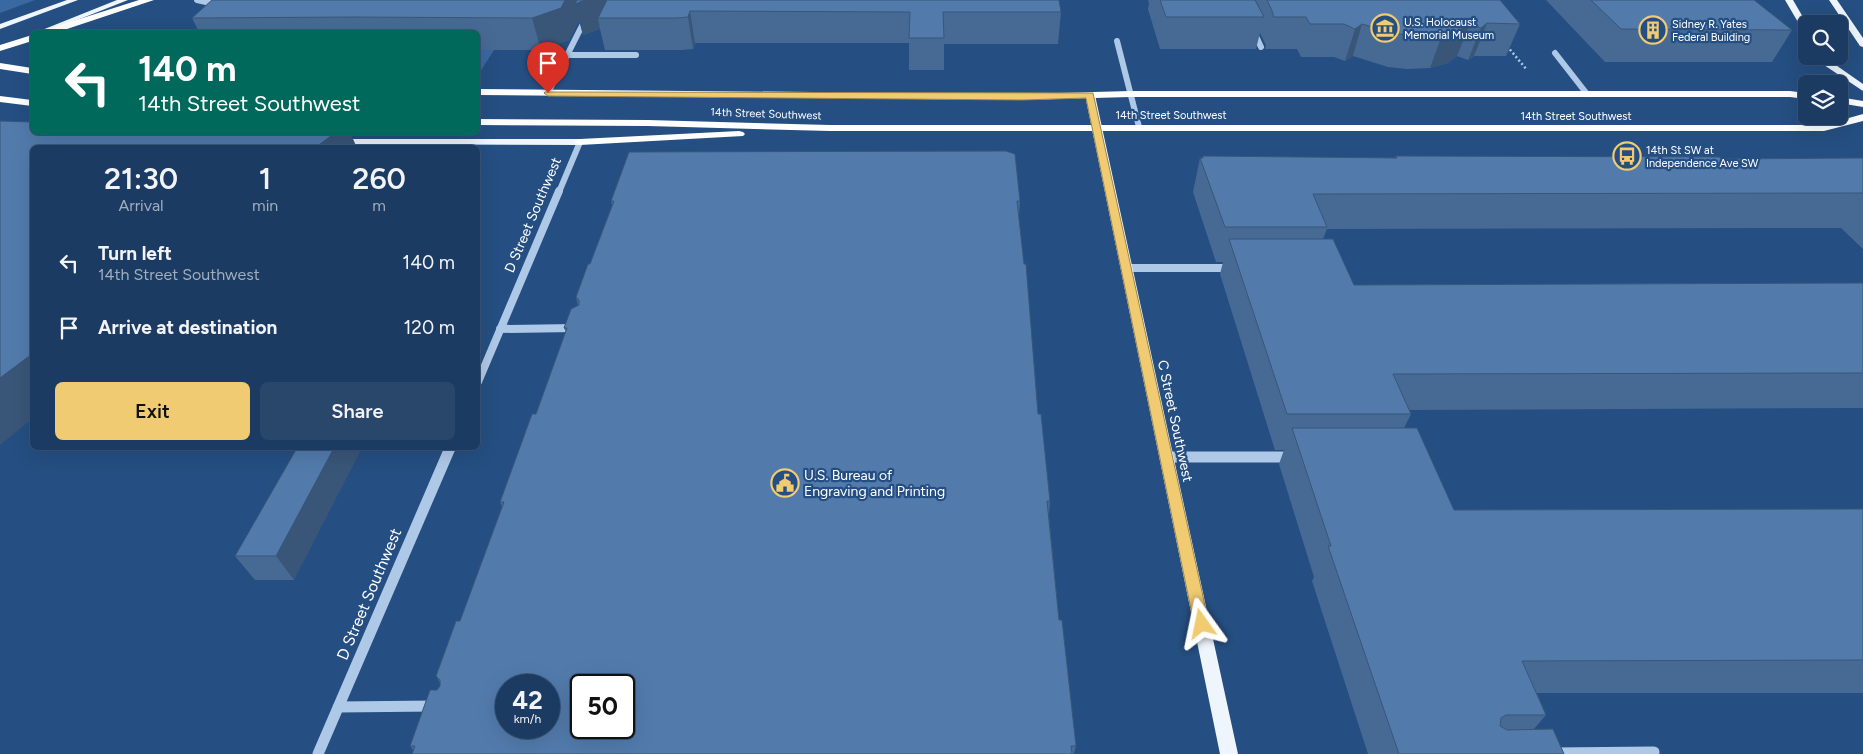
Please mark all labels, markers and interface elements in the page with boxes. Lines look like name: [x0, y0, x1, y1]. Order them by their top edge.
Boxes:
museum icon: U.S. Holocaust Memorial Museum: [1370, 13, 1400, 43]
building icon: Sidney R. Yates Federal Building: [1638, 15, 1668, 45]
map controls: [1798, 15, 1848, 125]
button: search: [1798, 15, 1848, 65]
place label: U.S. Holocaust Memorial Museum: [1404, 16, 1494, 42]
place label: Sidney R. Yates Federal Building: [1672, 18, 1750, 44]
pin: [527, 42, 569, 93]
text: 140 m: [138, 48, 236, 90]
icon: arrive: [534, 49, 562, 77]
icon: left: [55, 50, 120, 115]
button: layers: [1798, 75, 1848, 125]
text: 14th Street Southwest: [138, 90, 360, 117]
street label: 14th Street Southwest: [710, 106, 822, 122]
street label: 14th Street Southwest: [1115, 109, 1227, 122]
street label: 14th Street Southwest: [1520, 110, 1632, 123]
bus stop icon: 14th St SW at Independence Ave SW: [1612, 141, 1642, 171]
place label: 14th St SW at Independence Ave SW: [1646, 144, 1759, 170]
street label: D Street Southwest: [501, 155, 565, 275]
text: 21:30: [104, 160, 178, 197]
text: 1: [259, 160, 271, 197]
text: 260: [352, 160, 406, 197]
text: Arrival: [118, 196, 164, 215]
text: min: [252, 196, 278, 215]
text: m: [372, 196, 386, 215]
text: Turn left: [98, 242, 172, 265]
icon: left: [55, 249, 83, 277]
text: 140 m: [402, 251, 455, 274]
text: 14th Street Southwest: [98, 265, 260, 284]
icon: arrive: [55, 314, 83, 342]
text: Arrive at destination: [98, 316, 277, 339]
text: 120 m: [403, 316, 455, 339]
street label: C Street Southwest: [1154, 359, 1196, 483]
button: Exit: [55, 382, 250, 440]
button: Share: [260, 382, 455, 440]
place label: U.S. Bureau of Engraving and Printing: [804, 467, 945, 500]
public building icon: U.S. Bureau of Engraving and Printing: [770, 468, 800, 498]
street label: D Street Southwest: [333, 525, 405, 663]
position arrow: [1175, 597, 1227, 649]
speed limit sign: 50: [570, 674, 635, 739]
text: 42: [512, 685, 543, 715]
text: km/h: [514, 712, 541, 726]

